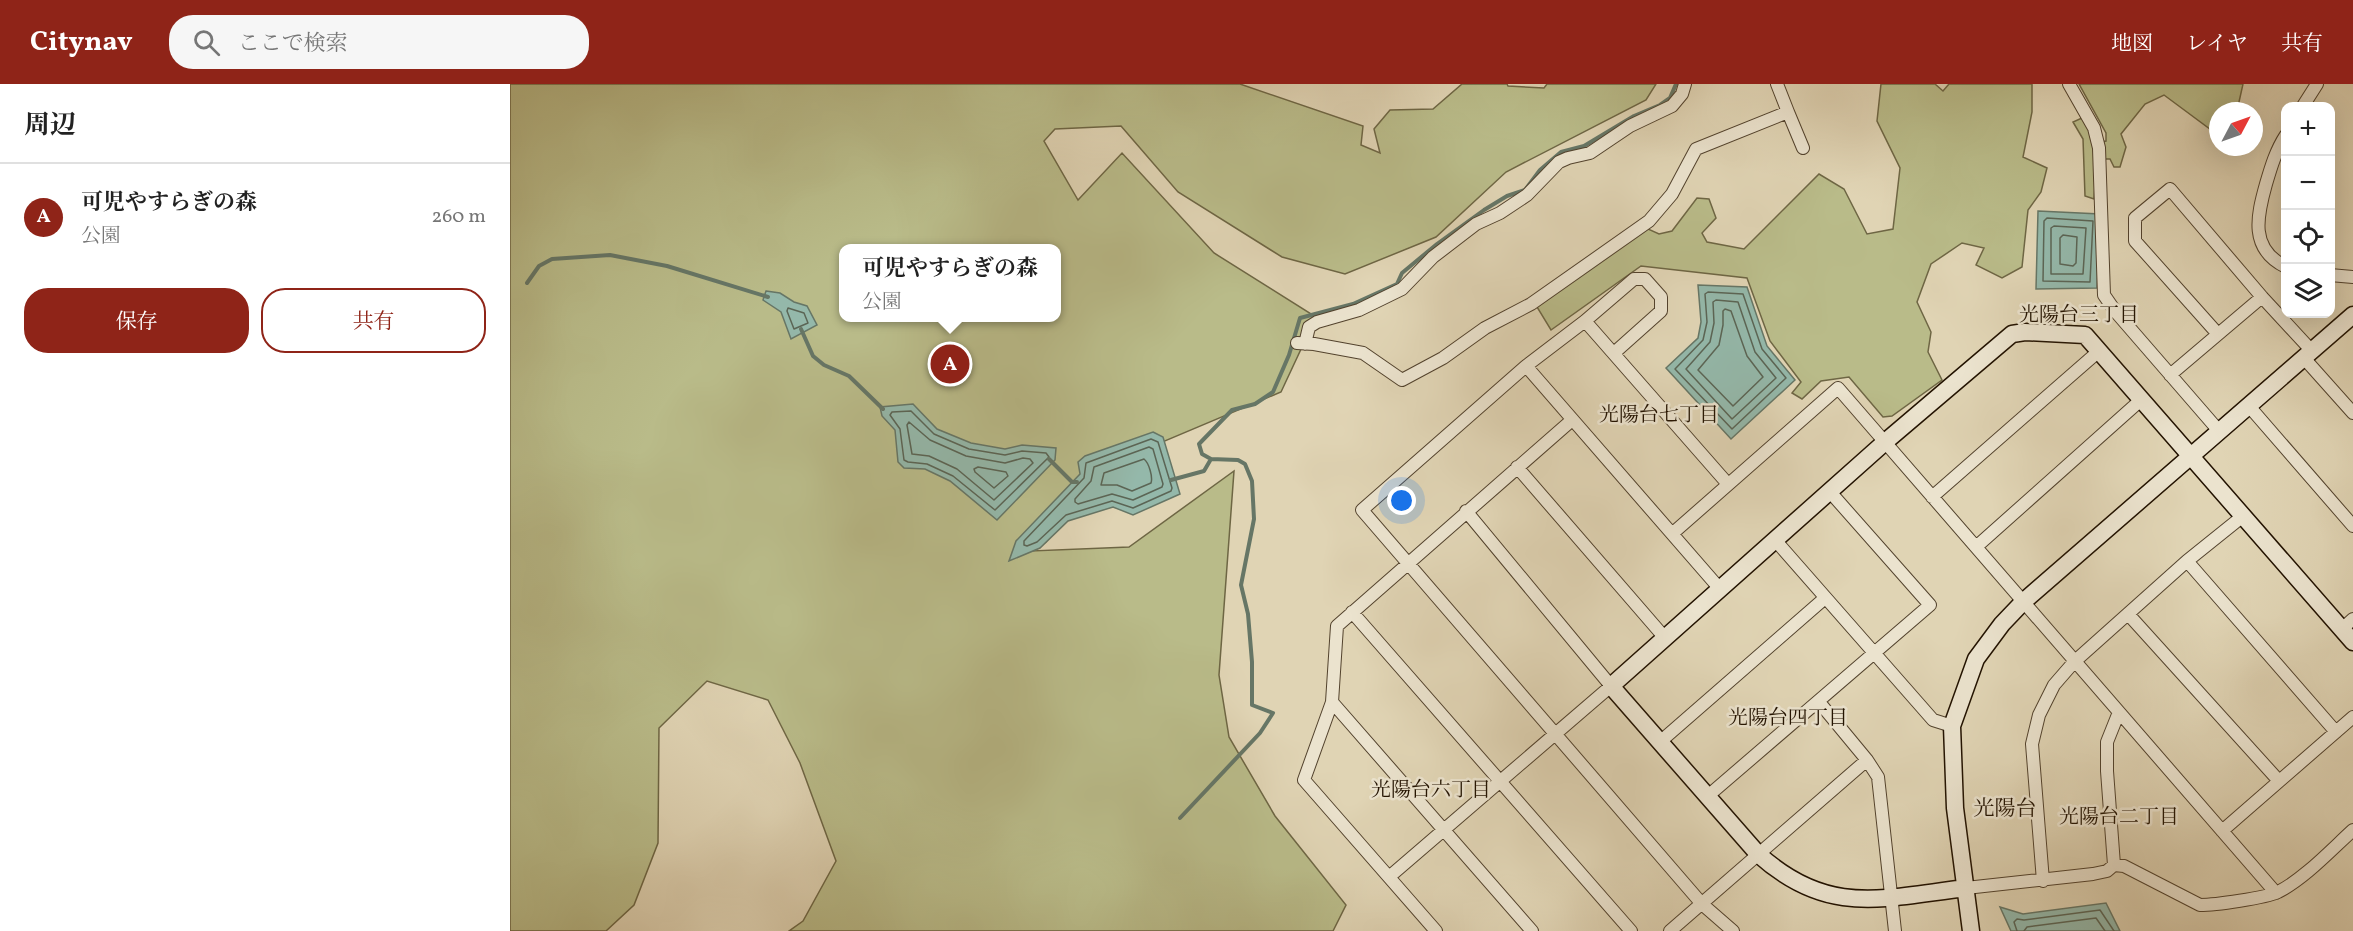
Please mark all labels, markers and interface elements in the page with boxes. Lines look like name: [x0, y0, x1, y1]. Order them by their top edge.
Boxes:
search box: [169, 15, 589, 69]
text: Citynav: [30, 23, 133, 62]
icon: search: [190, 26, 223, 59]
text: ここで検索: [238, 29, 348, 60]
text: 地図: [2111, 30, 2153, 59]
text: レイヤ: [2186, 30, 2248, 59]
text: 共有: [2281, 30, 2323, 59]
north arrow: [2209, 102, 2263, 156]
map controls: [2281, 102, 2335, 318]
button: +: [2281, 102, 2335, 156]
text: 周辺: [24, 108, 76, 144]
button: −: [2281, 156, 2335, 210]
text: 可児やすらぎの森: [81, 188, 257, 219]
text: A: [36, 203, 51, 231]
text: 260 m: [431, 203, 486, 231]
button: locate: [2281, 210, 2335, 264]
text: 公園: [81, 223, 121, 251]
popup: [839, 244, 1061, 322]
text: 可児やすらぎの森: [862, 254, 1038, 285]
button: layers: [2281, 264, 2335, 318]
button: 保存: [24, 288, 249, 353]
button: 共有: [261, 288, 486, 353]
text: 公園: [862, 289, 902, 317]
district label: 光陽台三丁目: [2019, 302, 2139, 330]
pin: A: [930, 342, 970, 386]
district label: 光陽台七丁目: [1599, 402, 1719, 430]
your location: [1387, 486, 1416, 515]
district label: 光陽台四丁目: [1728, 705, 1848, 733]
district label: 光陽台六丁目: [1371, 777, 1491, 805]
district label: 光陽台: [1974, 795, 2037, 824]
district label: 光陽台二丁目: [2059, 804, 2179, 832]

